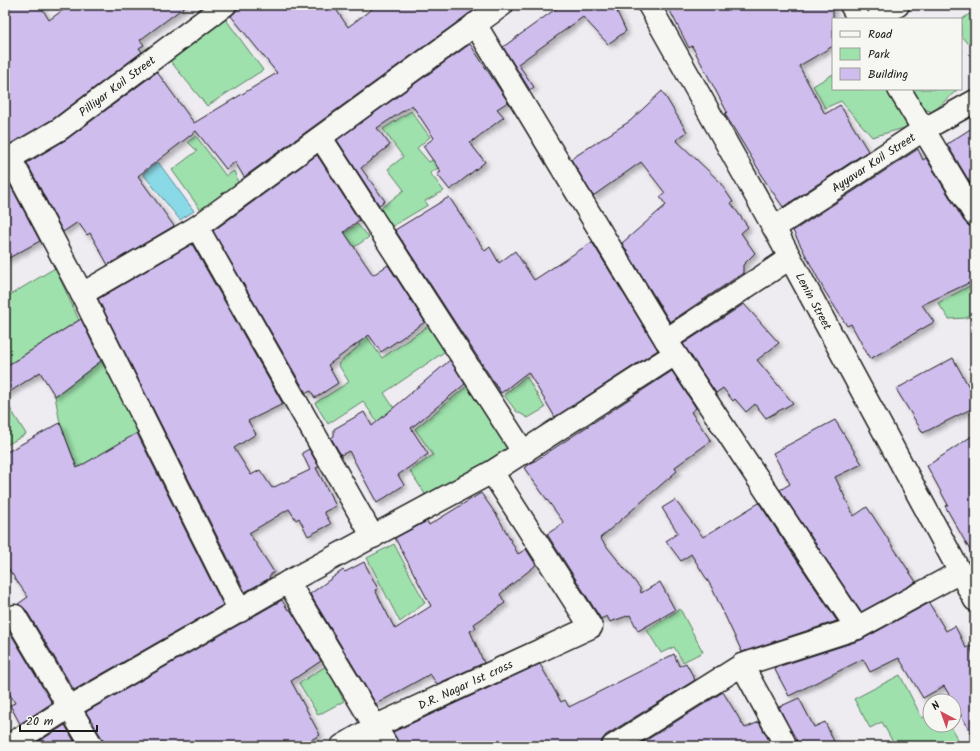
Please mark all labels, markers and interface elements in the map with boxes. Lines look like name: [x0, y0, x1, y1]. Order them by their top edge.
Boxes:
legend: [832, 18, 962, 90]
text: Road: [868, 25, 893, 44]
text: Park: [868, 45, 890, 64]
street label: Pilliyar Koil Street: [75, 51, 160, 121]
text: Building: [868, 65, 908, 84]
street label: Ayyavar Koil Street: [828, 128, 920, 197]
street label: Lenin Street: [790, 269, 837, 334]
street label: D.R. Nagar 1st cross: [415, 655, 516, 715]
north arrow: [922, 693, 962, 733]
text: N: [928, 697, 945, 715]
scale bar: [20, 707, 97, 733]
text: 20 m: [26, 712, 54, 731]

